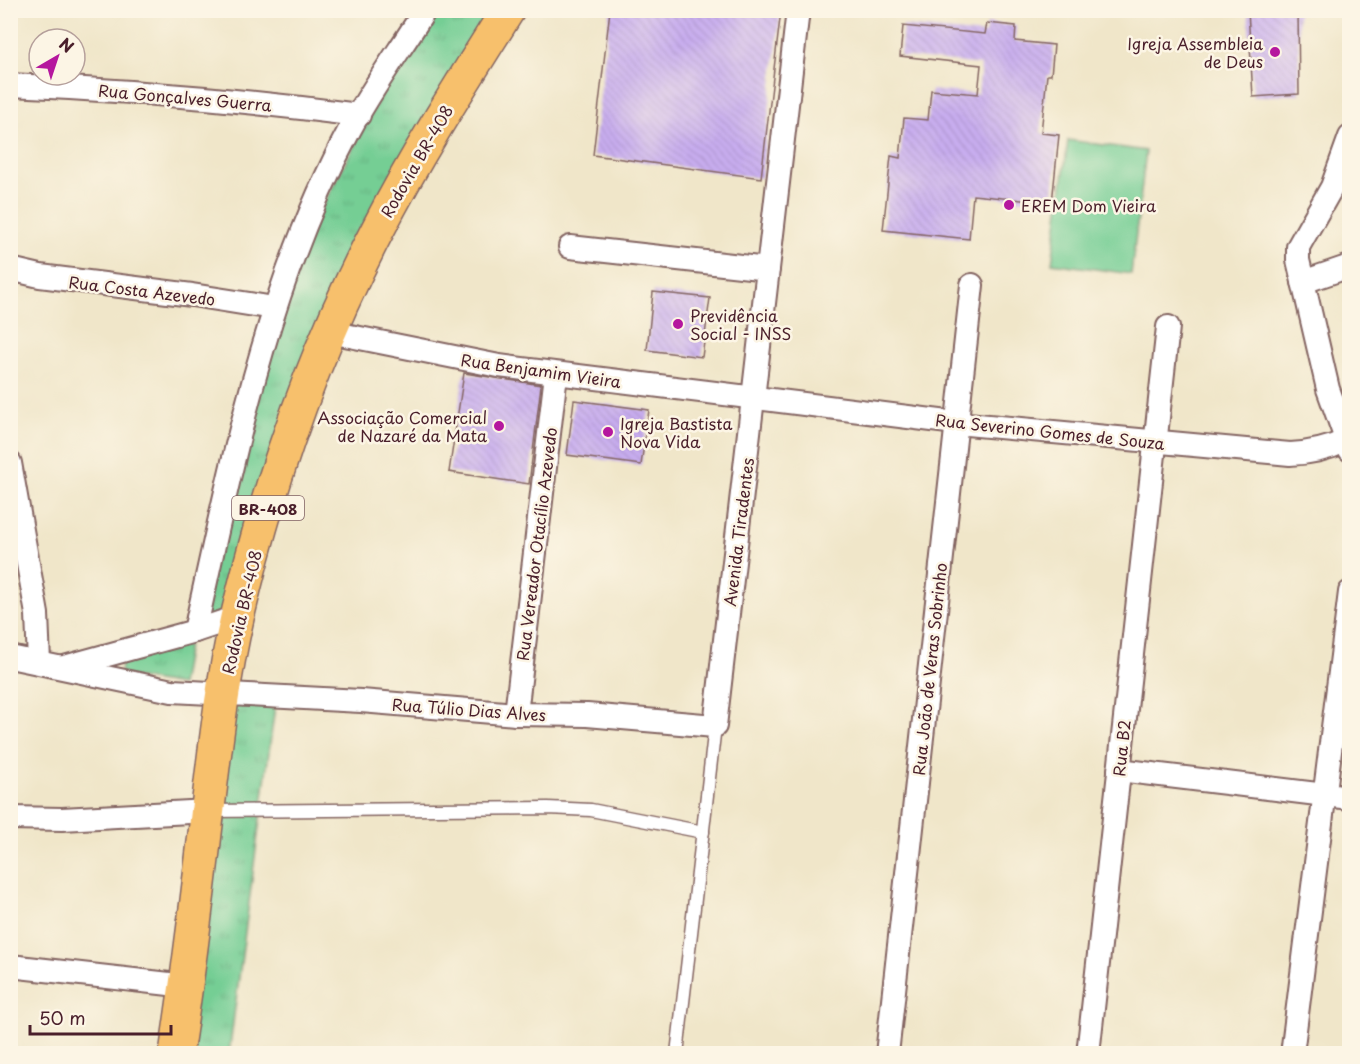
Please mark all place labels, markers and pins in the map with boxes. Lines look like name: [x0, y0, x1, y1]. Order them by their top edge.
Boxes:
place label: Igreja Assembleia de Deus: [1127, 31, 1263, 73]
marker: Igreja Assembleia de Deus: [1268, 45, 1282, 59]
place label: EREM Dom Vieira: [1021, 193, 1156, 217]
marker: EREM Dom Vieira: [1002, 198, 1016, 212]
place label: Previdência Social - INSS: [690, 303, 792, 345]
marker: Previdência Social - INSS: [671, 317, 685, 331]
place label: Associação Comercial de Nazaré da Mata: [317, 405, 487, 447]
place label: Igreja Bastista Nova Vida: [620, 411, 732, 453]
marker: Associação Comercial de Nazaré da Mata: [492, 419, 506, 433]
marker: Igreja Bastista Nova Vida: [601, 425, 615, 439]

